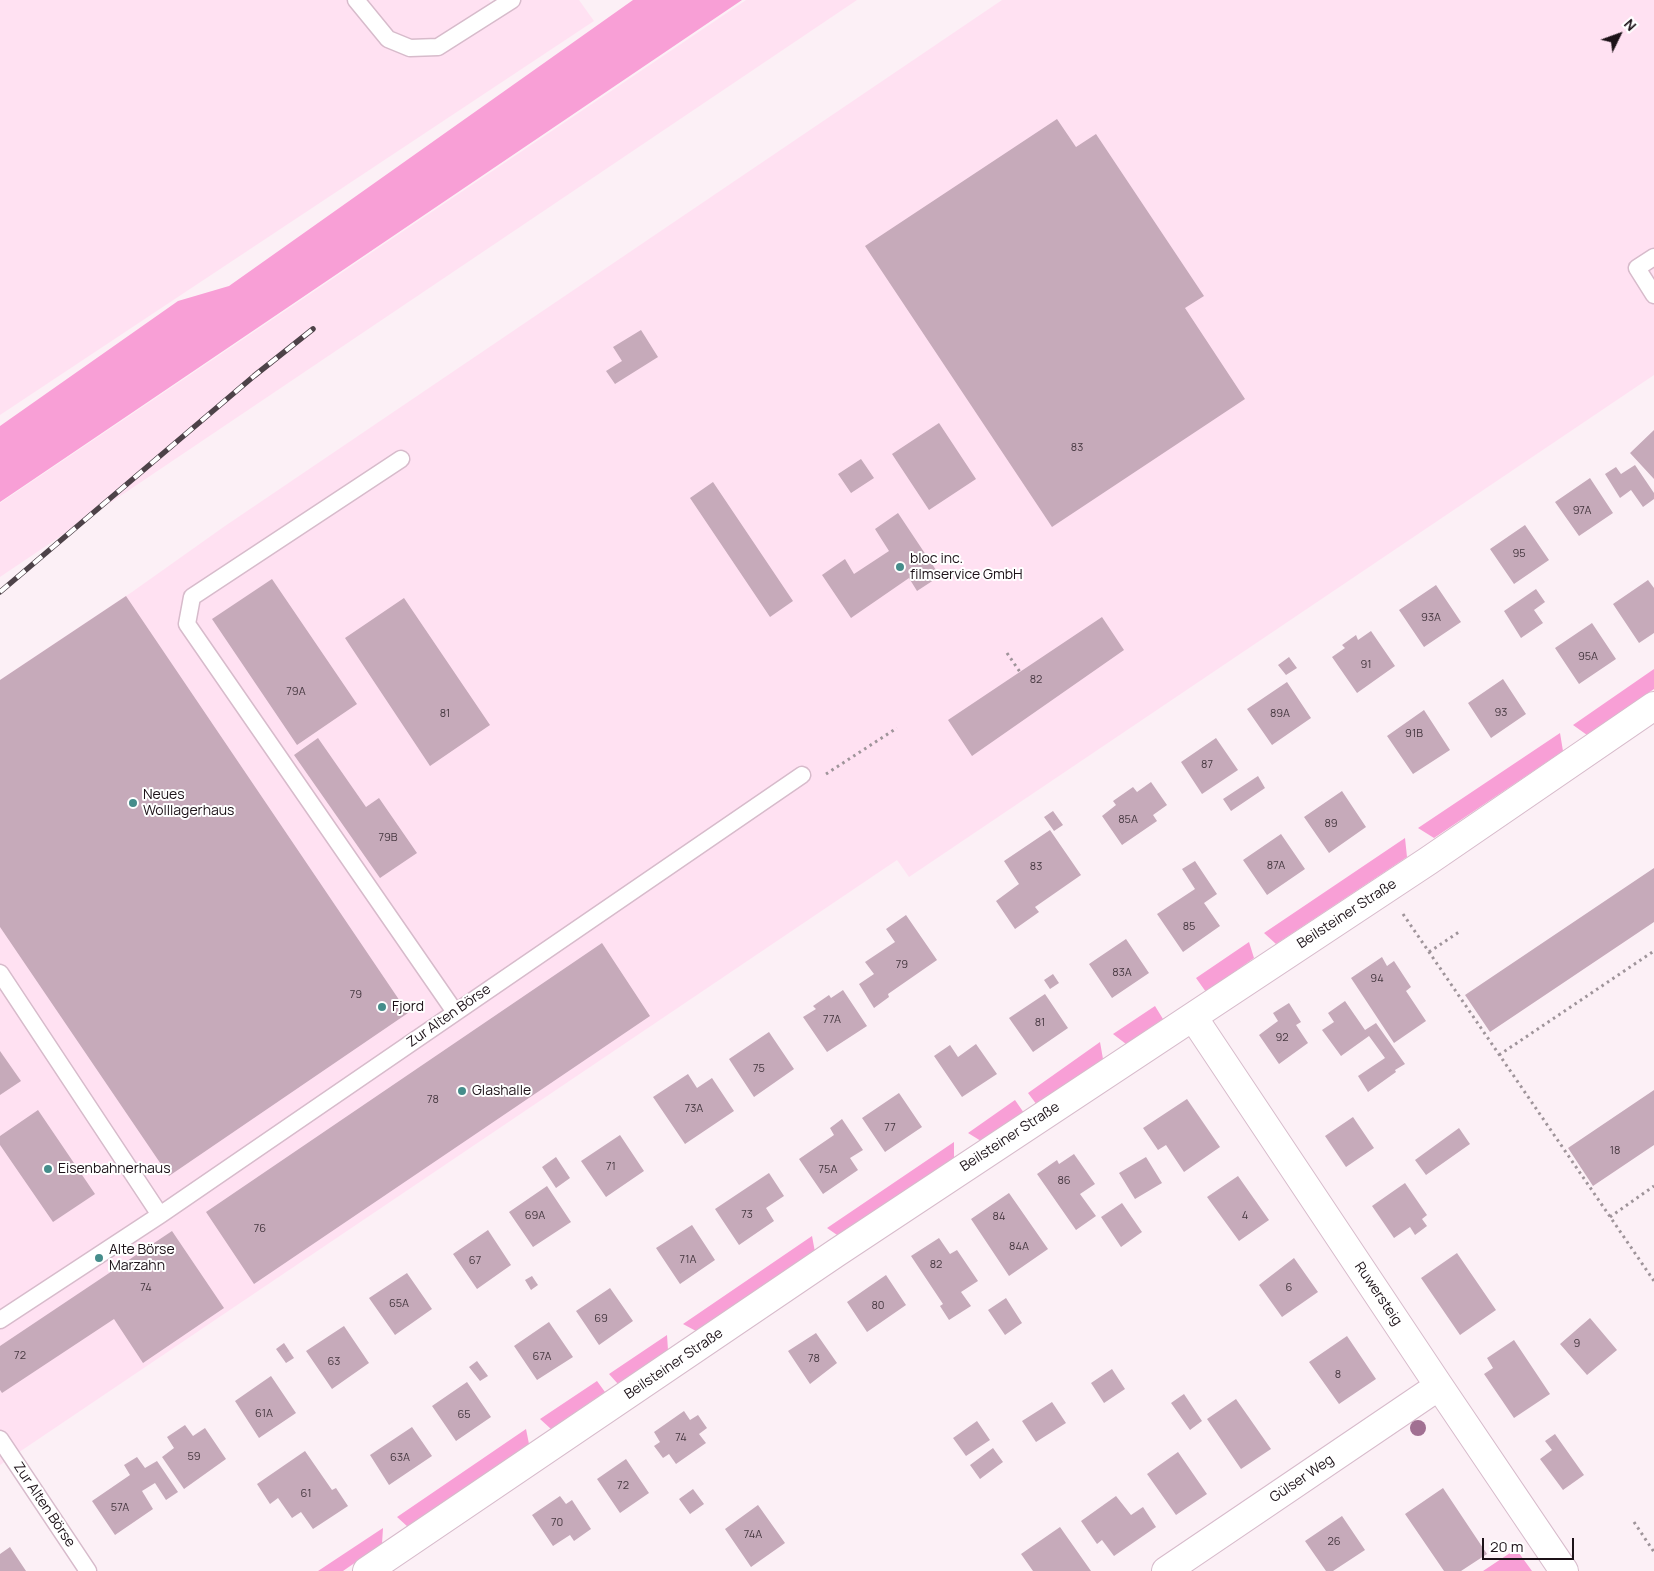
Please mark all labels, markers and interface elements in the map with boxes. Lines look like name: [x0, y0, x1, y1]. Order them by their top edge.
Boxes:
north arrow: [1594, 10, 1644, 60]
text: N: [1620, 15, 1641, 35]
house number: 83: [1071, 441, 1083, 455]
house number: 97A: [1573, 504, 1591, 518]
house number: 95: [1512, 547, 1526, 561]
place label: bloc inc. filmservice GmbH: [910, 551, 1023, 584]
marker: bloc inc. filmservice GmbH: [894, 561, 906, 573]
house number: 93A: [1421, 611, 1441, 625]
house number: 95A: [1578, 650, 1598, 664]
house number: 91: [1360, 658, 1372, 672]
house number: 82: [1030, 673, 1042, 687]
house number: 79A: [286, 685, 306, 699]
house number: 93: [1495, 706, 1507, 720]
house number: 81: [440, 707, 450, 721]
house number: 89A: [1270, 707, 1290, 721]
house number: 91B: [1405, 727, 1423, 741]
house number: 87: [1201, 758, 1213, 772]
place label: Neues Wolllagerhaus: [143, 787, 234, 820]
marker: Neues Wolllagerhaus: [127, 797, 139, 809]
house number: 85A: [1118, 813, 1138, 827]
house number: 89: [1324, 817, 1338, 831]
house number: 79B: [378, 831, 398, 845]
house number: 87A: [1267, 859, 1285, 873]
house number: 83: [1030, 860, 1042, 874]
street label: Beilsteiner Straße: [1294, 876, 1400, 952]
house number: 85: [1183, 920, 1195, 934]
house number: 79: [896, 958, 908, 972]
house number: 83A: [1112, 966, 1132, 980]
house number: 94: [1370, 972, 1384, 986]
street label: Zur Alten Börse: [404, 981, 494, 1051]
house number: 79: [350, 988, 362, 1002]
place label: Fjord: [392, 999, 424, 1015]
marker: Fjord: [376, 1001, 388, 1013]
house number: 77A: [823, 1013, 841, 1027]
house number: 81: [1035, 1016, 1045, 1030]
house number: 92: [1275, 1031, 1289, 1045]
house number: 75: [753, 1062, 765, 1076]
place label: Glashalle: [472, 1083, 531, 1099]
marker: Glashalle: [456, 1085, 468, 1097]
house number: 78: [427, 1093, 439, 1107]
street label: Beilsteiner Straße: [957, 1099, 1063, 1175]
house number: 73A: [685, 1102, 703, 1116]
house number: 77: [884, 1121, 896, 1135]
house number: 18: [1610, 1144, 1620, 1158]
house number: 71: [606, 1160, 616, 1174]
place label: Eisenbahnerhaus: [58, 1161, 171, 1177]
marker: Eisenbahnerhaus: [42, 1163, 54, 1175]
house number: 75A: [819, 1163, 837, 1177]
house number: 86: [1057, 1174, 1071, 1188]
house number: 73: [741, 1208, 753, 1222]
house number: 69A: [525, 1209, 545, 1223]
house number: 4: [1242, 1209, 1248, 1223]
house number: 84: [993, 1210, 1005, 1224]
house number: 76: [254, 1222, 266, 1236]
house number: 84A: [1009, 1240, 1029, 1254]
place label: Alte Börse Marzahn: [109, 1242, 175, 1274]
marker: Alte Börse Marzahn: [93, 1252, 105, 1264]
house number: 71A: [680, 1253, 696, 1267]
house number: 67: [469, 1254, 481, 1268]
house number: 82: [930, 1258, 942, 1272]
street label: Ruwersteig: [1351, 1259, 1405, 1329]
house number: 74: [140, 1281, 152, 1295]
house number: 6: [1286, 1281, 1292, 1295]
house number: 65A: [389, 1297, 409, 1311]
house number: 80: [871, 1299, 885, 1313]
house number: 69: [594, 1312, 608, 1326]
street label: Beilsteiner Straße: [622, 1325, 726, 1403]
house number: 9: [1574, 1337, 1580, 1351]
house number: 72: [14, 1349, 26, 1363]
house number: 67A: [533, 1350, 551, 1364]
house number: 78: [808, 1352, 820, 1366]
house number: 63: [328, 1355, 340, 1369]
house number: 8: [1335, 1368, 1341, 1382]
house number: 61A: [255, 1407, 273, 1421]
house number: 65: [457, 1408, 471, 1422]
house number: 74: [675, 1431, 687, 1445]
house number: 59: [187, 1450, 201, 1464]
house number: 63A: [390, 1451, 410, 1465]
street label: Gülser Weg: [1267, 1451, 1337, 1507]
street label: Zur Alten Börse: [10, 1459, 78, 1551]
house number: 72: [617, 1479, 629, 1493]
house number: 61: [301, 1487, 311, 1501]
house number: 57A: [111, 1501, 129, 1515]
house number: 70: [551, 1516, 563, 1530]
house number: 74A: [744, 1528, 762, 1542]
scale bar: [1484, 1528, 1576, 1560]
house number: 26: [1327, 1535, 1341, 1549]
text: 20 m: [1490, 1536, 1523, 1557]

